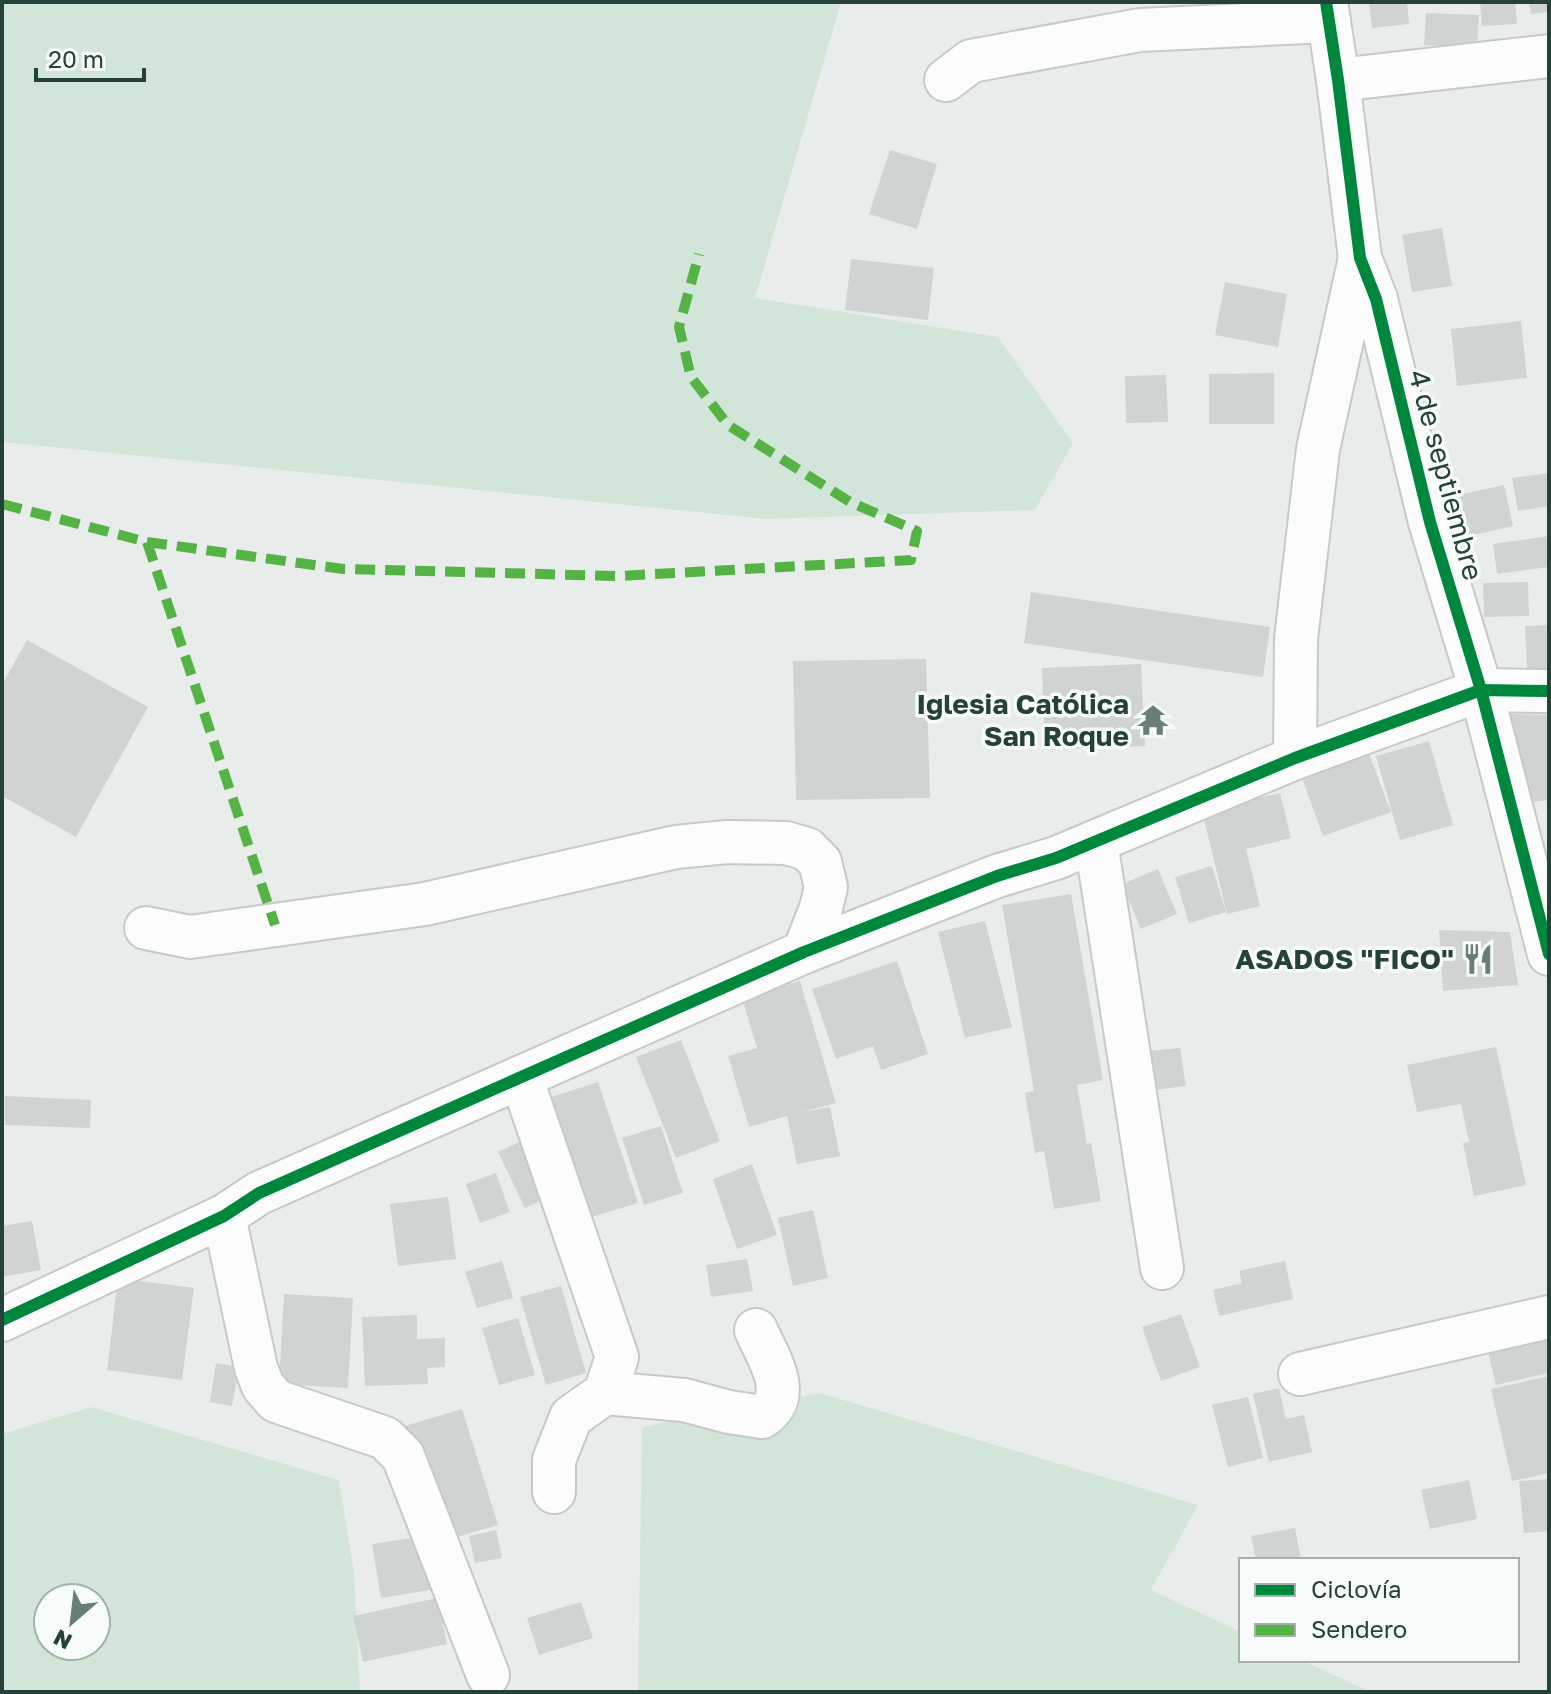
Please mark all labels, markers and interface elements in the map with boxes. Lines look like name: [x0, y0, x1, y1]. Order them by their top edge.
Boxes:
scale bar: [36, 32, 144, 82]
text: 20 m: [48, 44, 104, 73]
street label: 4 de septiembre: [1403, 366, 1490, 584]
place label: Iglesia Católica San Roque: [916, 687, 1129, 752]
temple icon: Iglesia Católica San Roque: [1136, 703, 1170, 737]
place label: ASADOS "FICO": [1235, 942, 1454, 975]
restaurant icon: ASADOS "FICO": [1461, 942, 1495, 976]
legend: [1239, 1558, 1519, 1662]
text: Ciclovía: [1311, 1574, 1402, 1603]
north arrow: [32, 1582, 112, 1662]
text: Sendero: [1311, 1614, 1407, 1643]
text: N: [49, 1624, 76, 1656]

